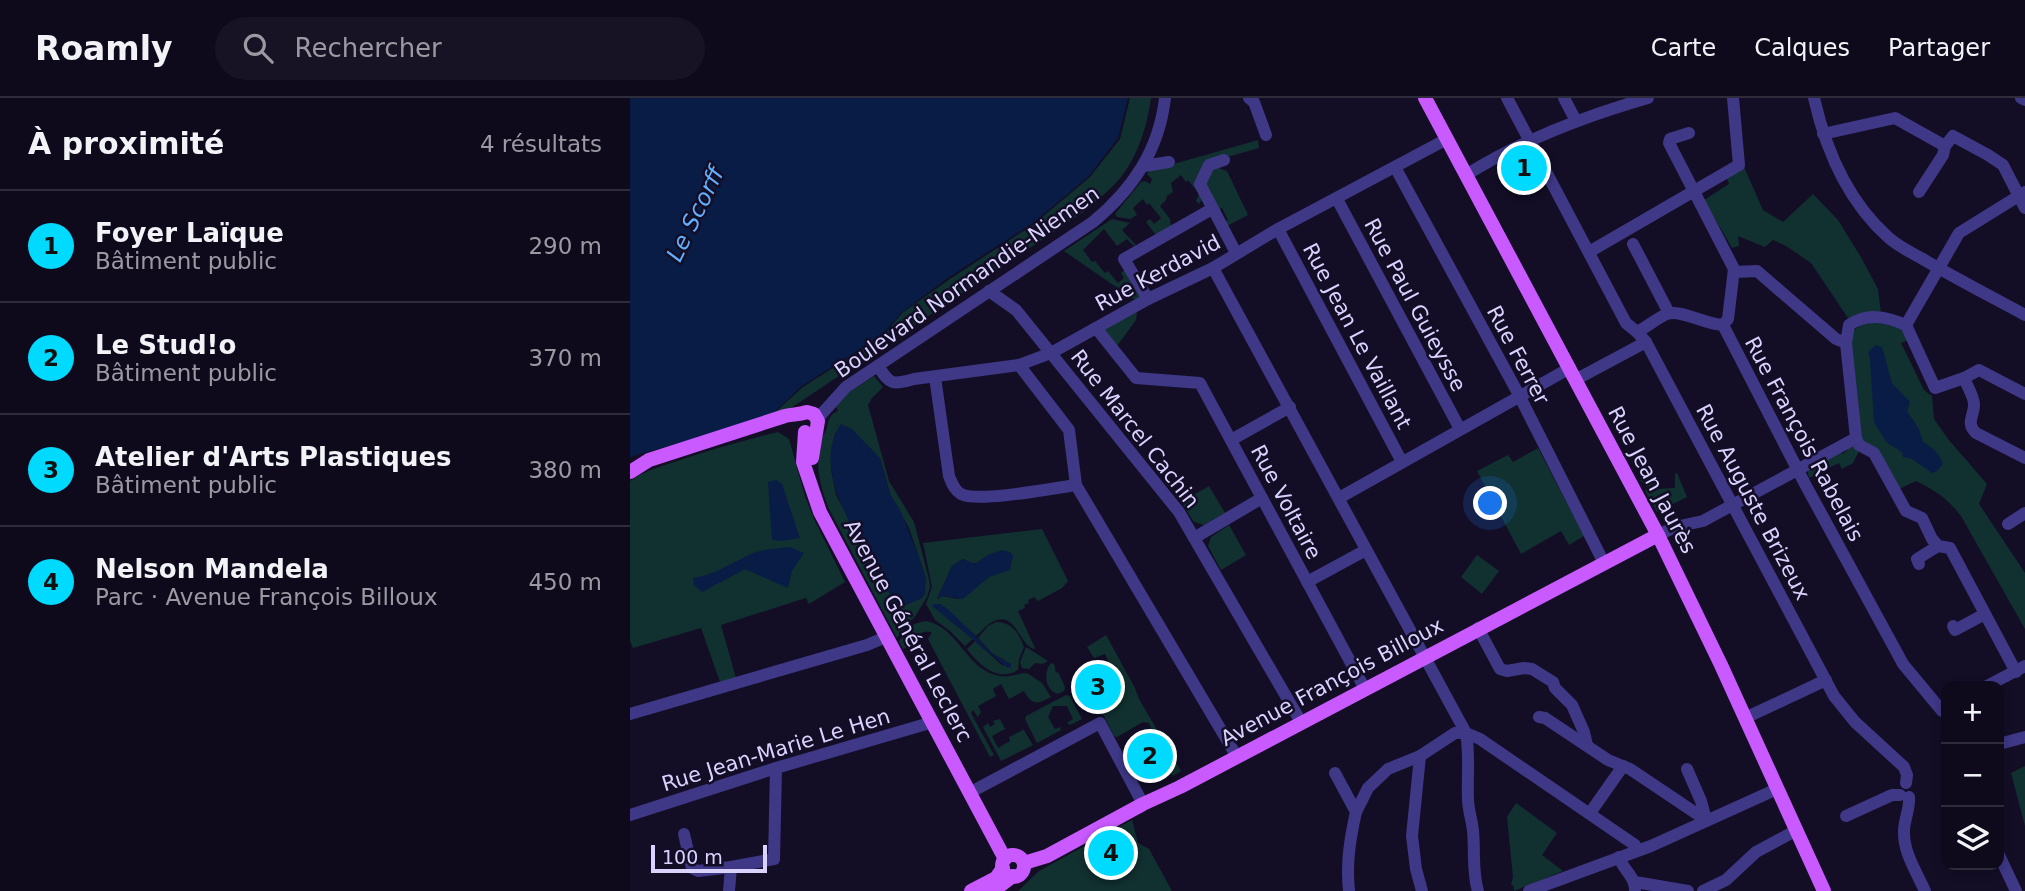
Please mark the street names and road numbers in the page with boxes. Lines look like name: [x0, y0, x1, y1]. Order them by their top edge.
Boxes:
street label: Boulevard Normandie-Niemen: [830, 181, 1104, 383]
street label: Rue Paul Guieysse: [1359, 214, 1471, 396]
street label: Rue Kerdavid: [1091, 230, 1225, 316]
street label: Rue Jean Le Vaillant: [1298, 239, 1416, 433]
street label: Rue Ferrer: [1482, 302, 1554, 409]
street label: Rue François Rabelais: [1740, 332, 1868, 546]
street label: Rue Marcel Cachin: [1066, 345, 1204, 513]
street label: Rue Auguste Brizeux: [1691, 400, 1815, 604]
street label: Rue Jean Jaurès: [1603, 402, 1701, 558]
street label: Rue Voltaire: [1246, 441, 1326, 563]
street label: Avenue Général Leclerc: [839, 516, 977, 746]
street label: Avenue François Billoux: [1217, 613, 1447, 751]
street label: Rue Jean-Marie Le Hen: [659, 704, 893, 796]

